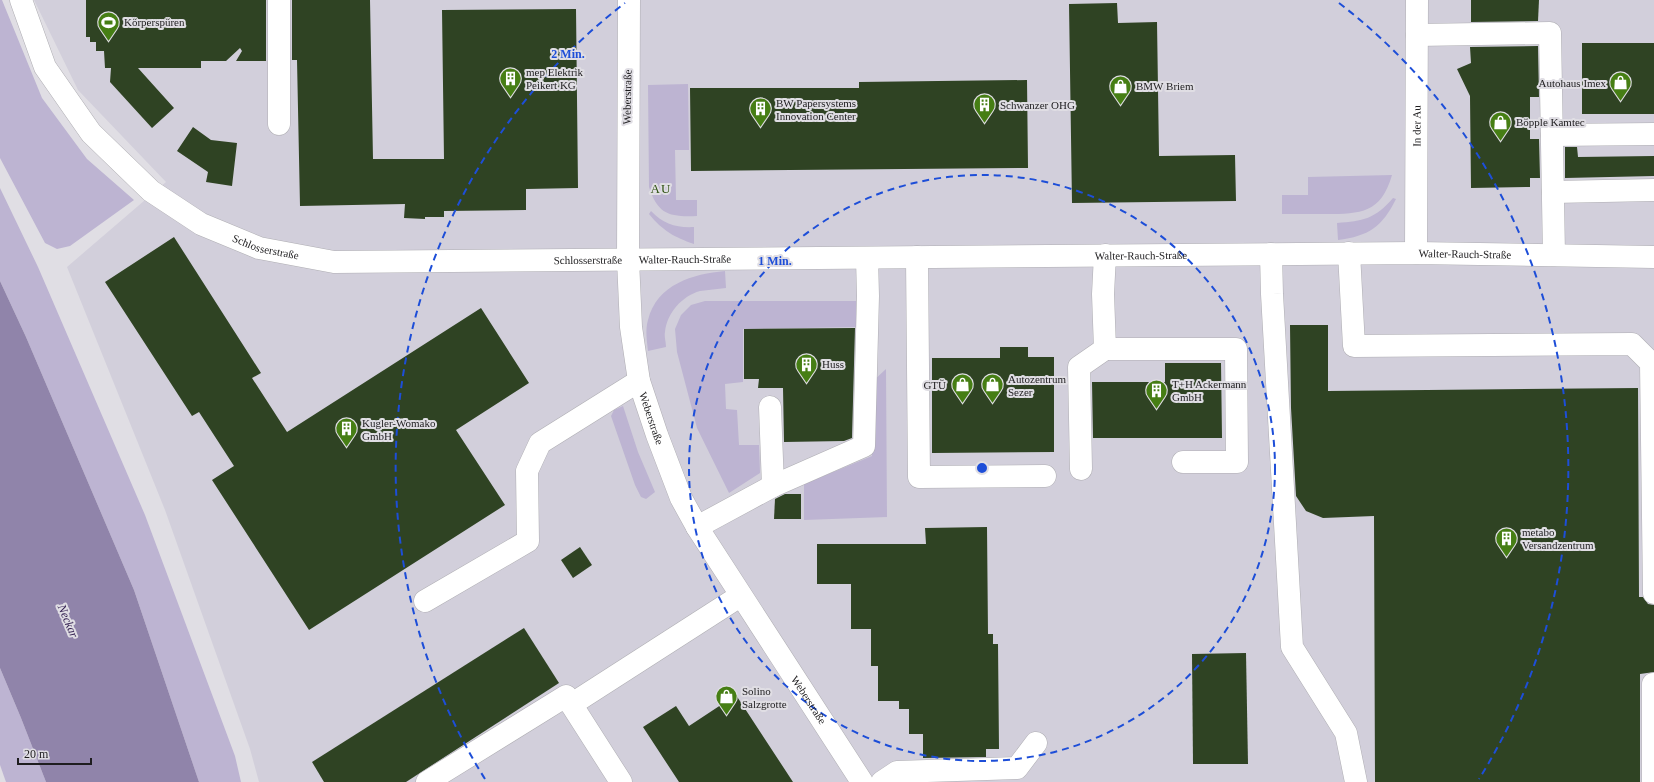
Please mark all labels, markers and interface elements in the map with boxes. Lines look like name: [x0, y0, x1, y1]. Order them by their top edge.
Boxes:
sports icon: Körperspüren: [96, 9, 122, 42]
place label: Körperspüren: [124, 16, 185, 28]
text: 2 Min.: [551, 47, 585, 61]
building icon: mep Elektrik Peikert KG: [497, 65, 523, 98]
place label: mep Elektrik Peikert KG: [526, 66, 584, 91]
street label: Weberstraße: [621, 69, 633, 124]
shop icon: Autohaus Imex: [1608, 70, 1634, 103]
shop icon: BMW Briem: [1107, 73, 1133, 106]
place label: Autohaus Imex: [1538, 77, 1606, 89]
place label: BMW Briem: [1136, 80, 1194, 92]
building icon: Schwanzer OHG: [972, 92, 998, 125]
building icon: BW Papersystems Innovation Center: [747, 96, 773, 129]
place label: BW Papersystems Innovation Center: [776, 97, 856, 122]
place label: Schwanzer OHG: [1000, 99, 1075, 111]
street label: In der Au: [1410, 105, 1423, 147]
shop icon: Böpple Kamtec: [1487, 109, 1513, 142]
place label: Böpple Kamtec: [1516, 116, 1585, 128]
district label: AU: [651, 181, 671, 196]
street label: Schlosserstraße: [231, 232, 300, 261]
street label: Walter-Rauch-Straße: [1419, 247, 1511, 261]
street label: Walter-Rauch-Straße: [1095, 249, 1187, 262]
street label: Walter-Rauch-Straße: [639, 253, 731, 265]
street label: Schlosserstraße: [554, 254, 622, 266]
text: 1 Min.: [758, 254, 792, 268]
building icon: Huss: [794, 351, 820, 384]
place label: Huss: [822, 358, 844, 370]
shop icon: GTÜ: [949, 372, 975, 405]
shop icon: Autozentrum Sezer: [980, 372, 1006, 405]
place label: Autozentrum Sezer: [1008, 373, 1066, 398]
building icon: T+H Ackermann GmbH: [1144, 377, 1170, 410]
place label: T+H Ackermann GmbH: [1172, 378, 1247, 403]
place label: GTÜ: [923, 379, 946, 391]
street label: Weberstraße: [637, 390, 666, 446]
building icon: Kugler-Womako GmbH: [333, 416, 359, 449]
place label: Kugler-Womako GmbH: [362, 417, 436, 442]
centre of rings: [975, 461, 989, 475]
building icon: metabo Versandzentrum: [1494, 525, 1520, 558]
place label: metabo Versandzentrum: [1522, 526, 1594, 551]
water label: Neckar: [54, 601, 81, 640]
street label: Weberstraße: [789, 674, 829, 726]
shop icon: Solino Salzgrotte: [714, 684, 740, 717]
place label: Solino Salzgrotte: [742, 685, 787, 710]
scale bar: [18, 740, 91, 766]
text: 20 m: [24, 747, 49, 761]

